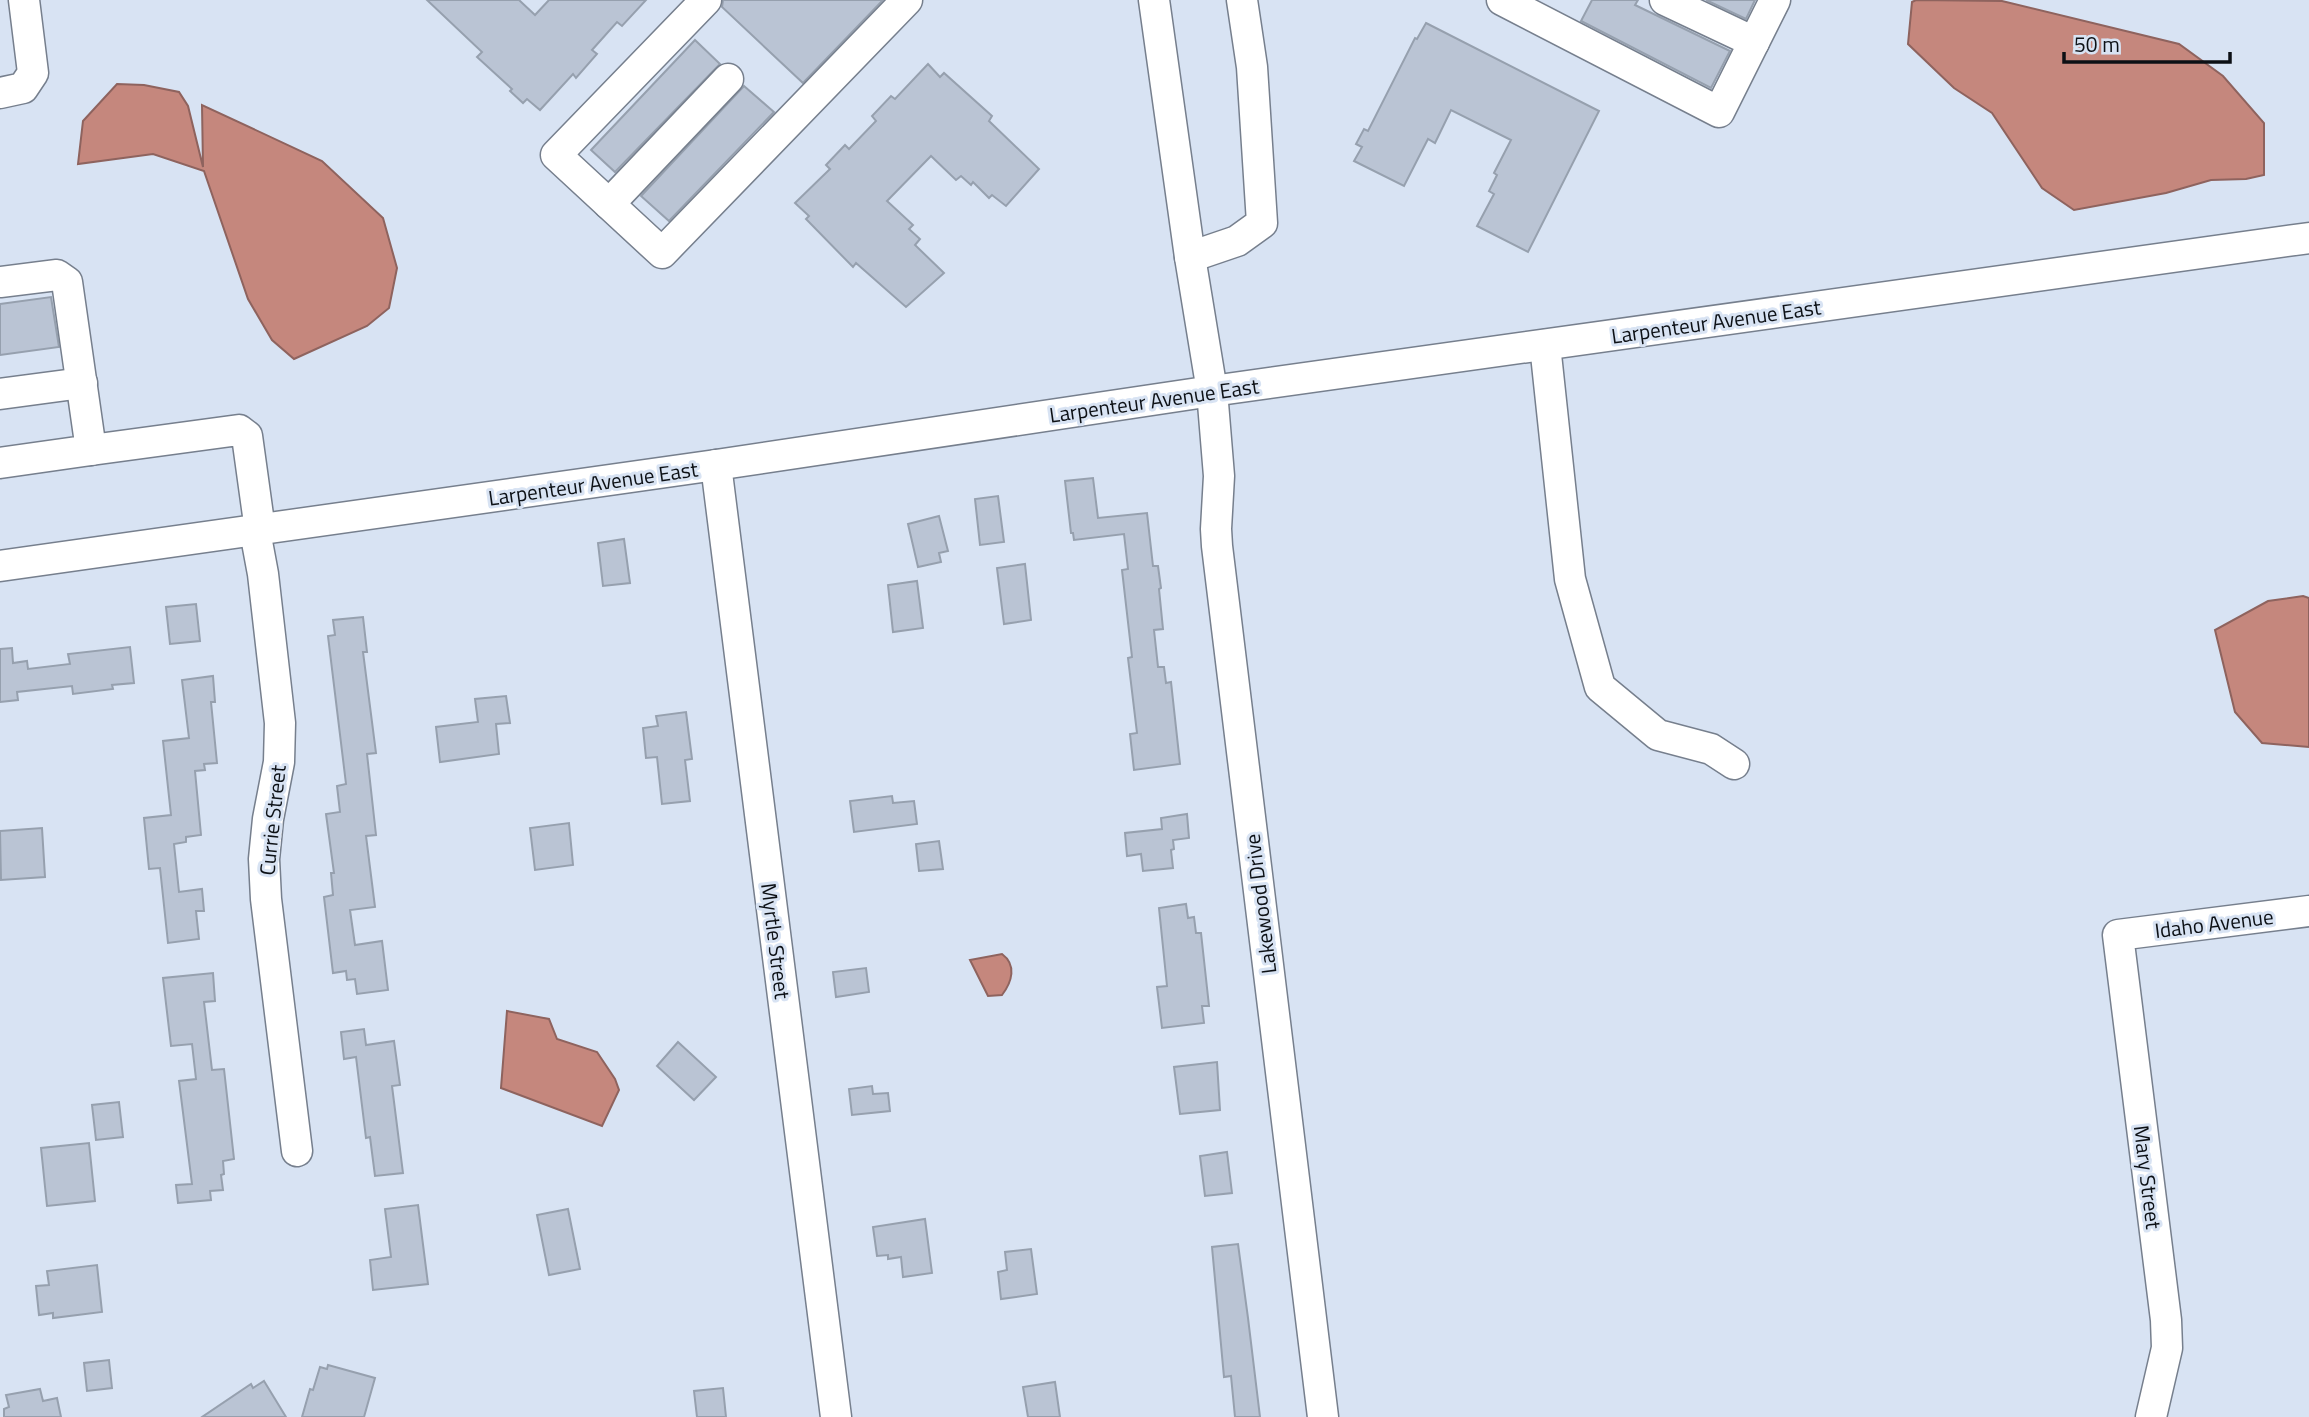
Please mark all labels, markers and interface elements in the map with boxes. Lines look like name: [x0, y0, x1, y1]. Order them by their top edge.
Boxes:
scale bar: [2064, 21, 2230, 65]
text: 50 m: [2074, 28, 2120, 60]
street label: Larpenteur Avenue East: [1609, 290, 1823, 352]
street label: Larpenteur Avenue East: [1047, 369, 1261, 431]
street label: Larpenteur Avenue East: [486, 452, 700, 514]
street label: Currie Street: [250, 763, 294, 877]
street label: Lakewood Drive: [1236, 832, 1284, 976]
street label: Myrtle Street: [753, 881, 799, 1001]
street label: Idaho Avenue: [2153, 900, 2275, 946]
street label: Mary Street: [2126, 1123, 2170, 1231]

